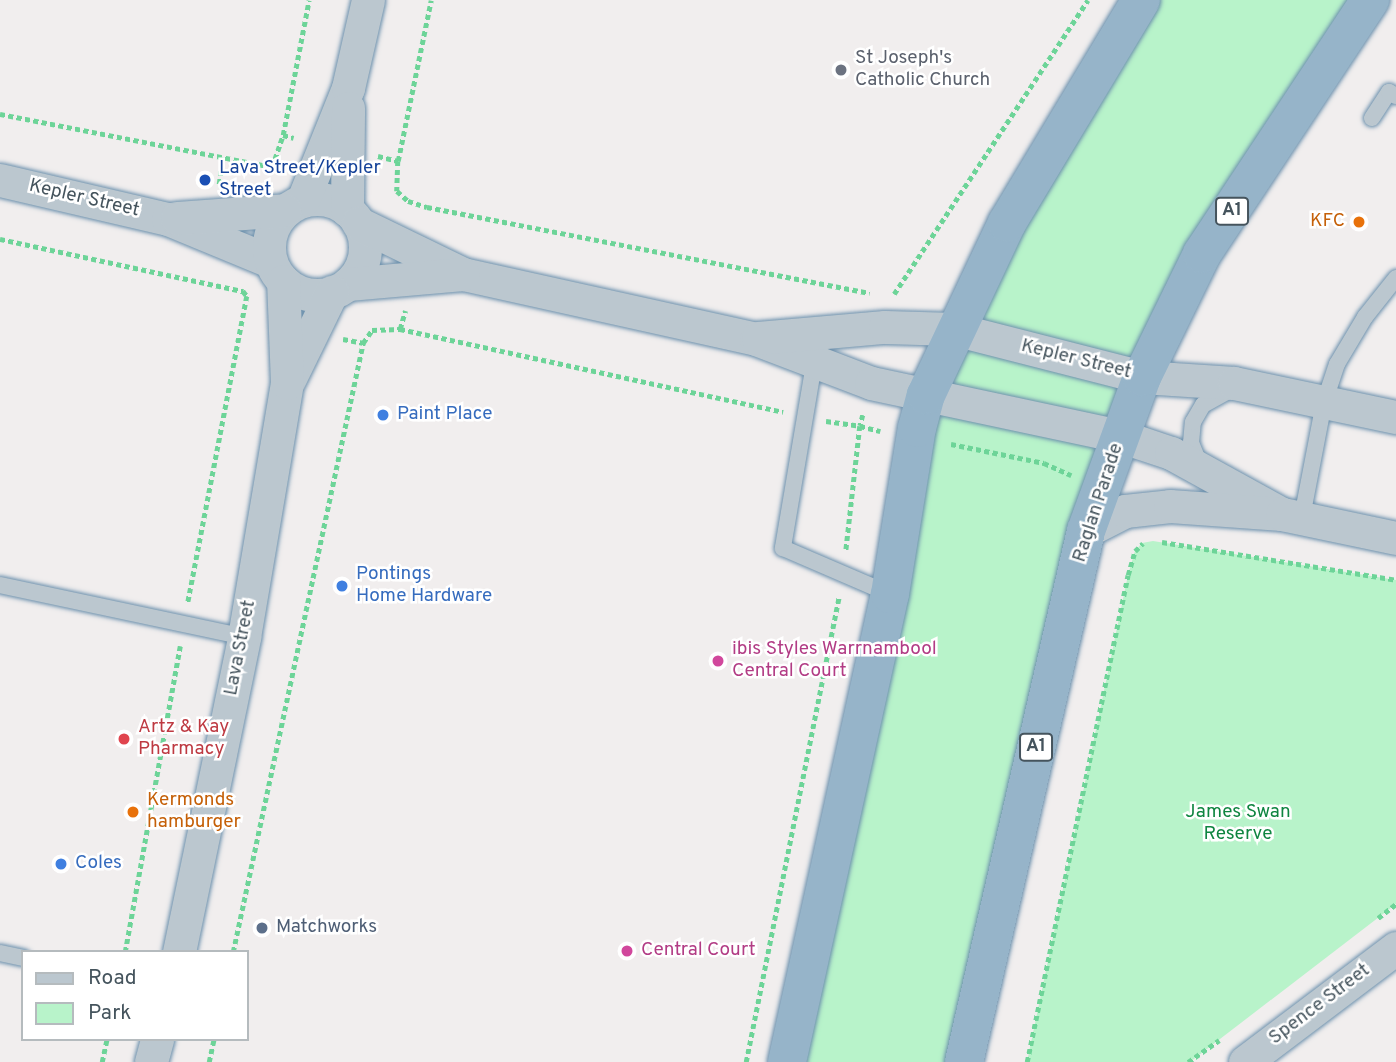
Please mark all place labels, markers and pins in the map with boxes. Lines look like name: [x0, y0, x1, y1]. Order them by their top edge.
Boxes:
place label: St Joseph's Catholic Church: [855, 48, 990, 92]
marker: St Joseph's Catholic Church: [833, 62, 849, 78]
place label: Lava Street/Kepler Street: [219, 158, 381, 202]
marker: Lava Street/Kepler Street: [197, 172, 213, 188]
place label: KFC: [1310, 211, 1345, 233]
marker: KFC: [1351, 214, 1367, 230]
place label: Paint Place: [397, 404, 493, 426]
marker: Paint Place: [375, 407, 391, 423]
place label: Pontings Home Hardware: [356, 564, 492, 608]
marker: Pontings Home Hardware: [334, 578, 350, 594]
place label: ibis Styles Warrnambool Central Court: [732, 639, 937, 683]
marker: ibis Styles Warrnambool Central Court: [710, 653, 726, 669]
place label: Artz & Kay Pharmacy: [138, 717, 229, 761]
marker: Artz & Kay Pharmacy: [116, 731, 132, 747]
place label: Kermonds hamburger: [147, 790, 241, 834]
marker: Kermonds hamburger: [125, 804, 141, 820]
place label: Coles: [75, 853, 122, 875]
marker: Coles: [53, 856, 69, 872]
place label: Matchworks: [276, 917, 377, 939]
marker: Matchworks: [254, 920, 270, 936]
place label: Central Court: [641, 940, 756, 962]
marker: Central Court: [619, 943, 635, 959]

